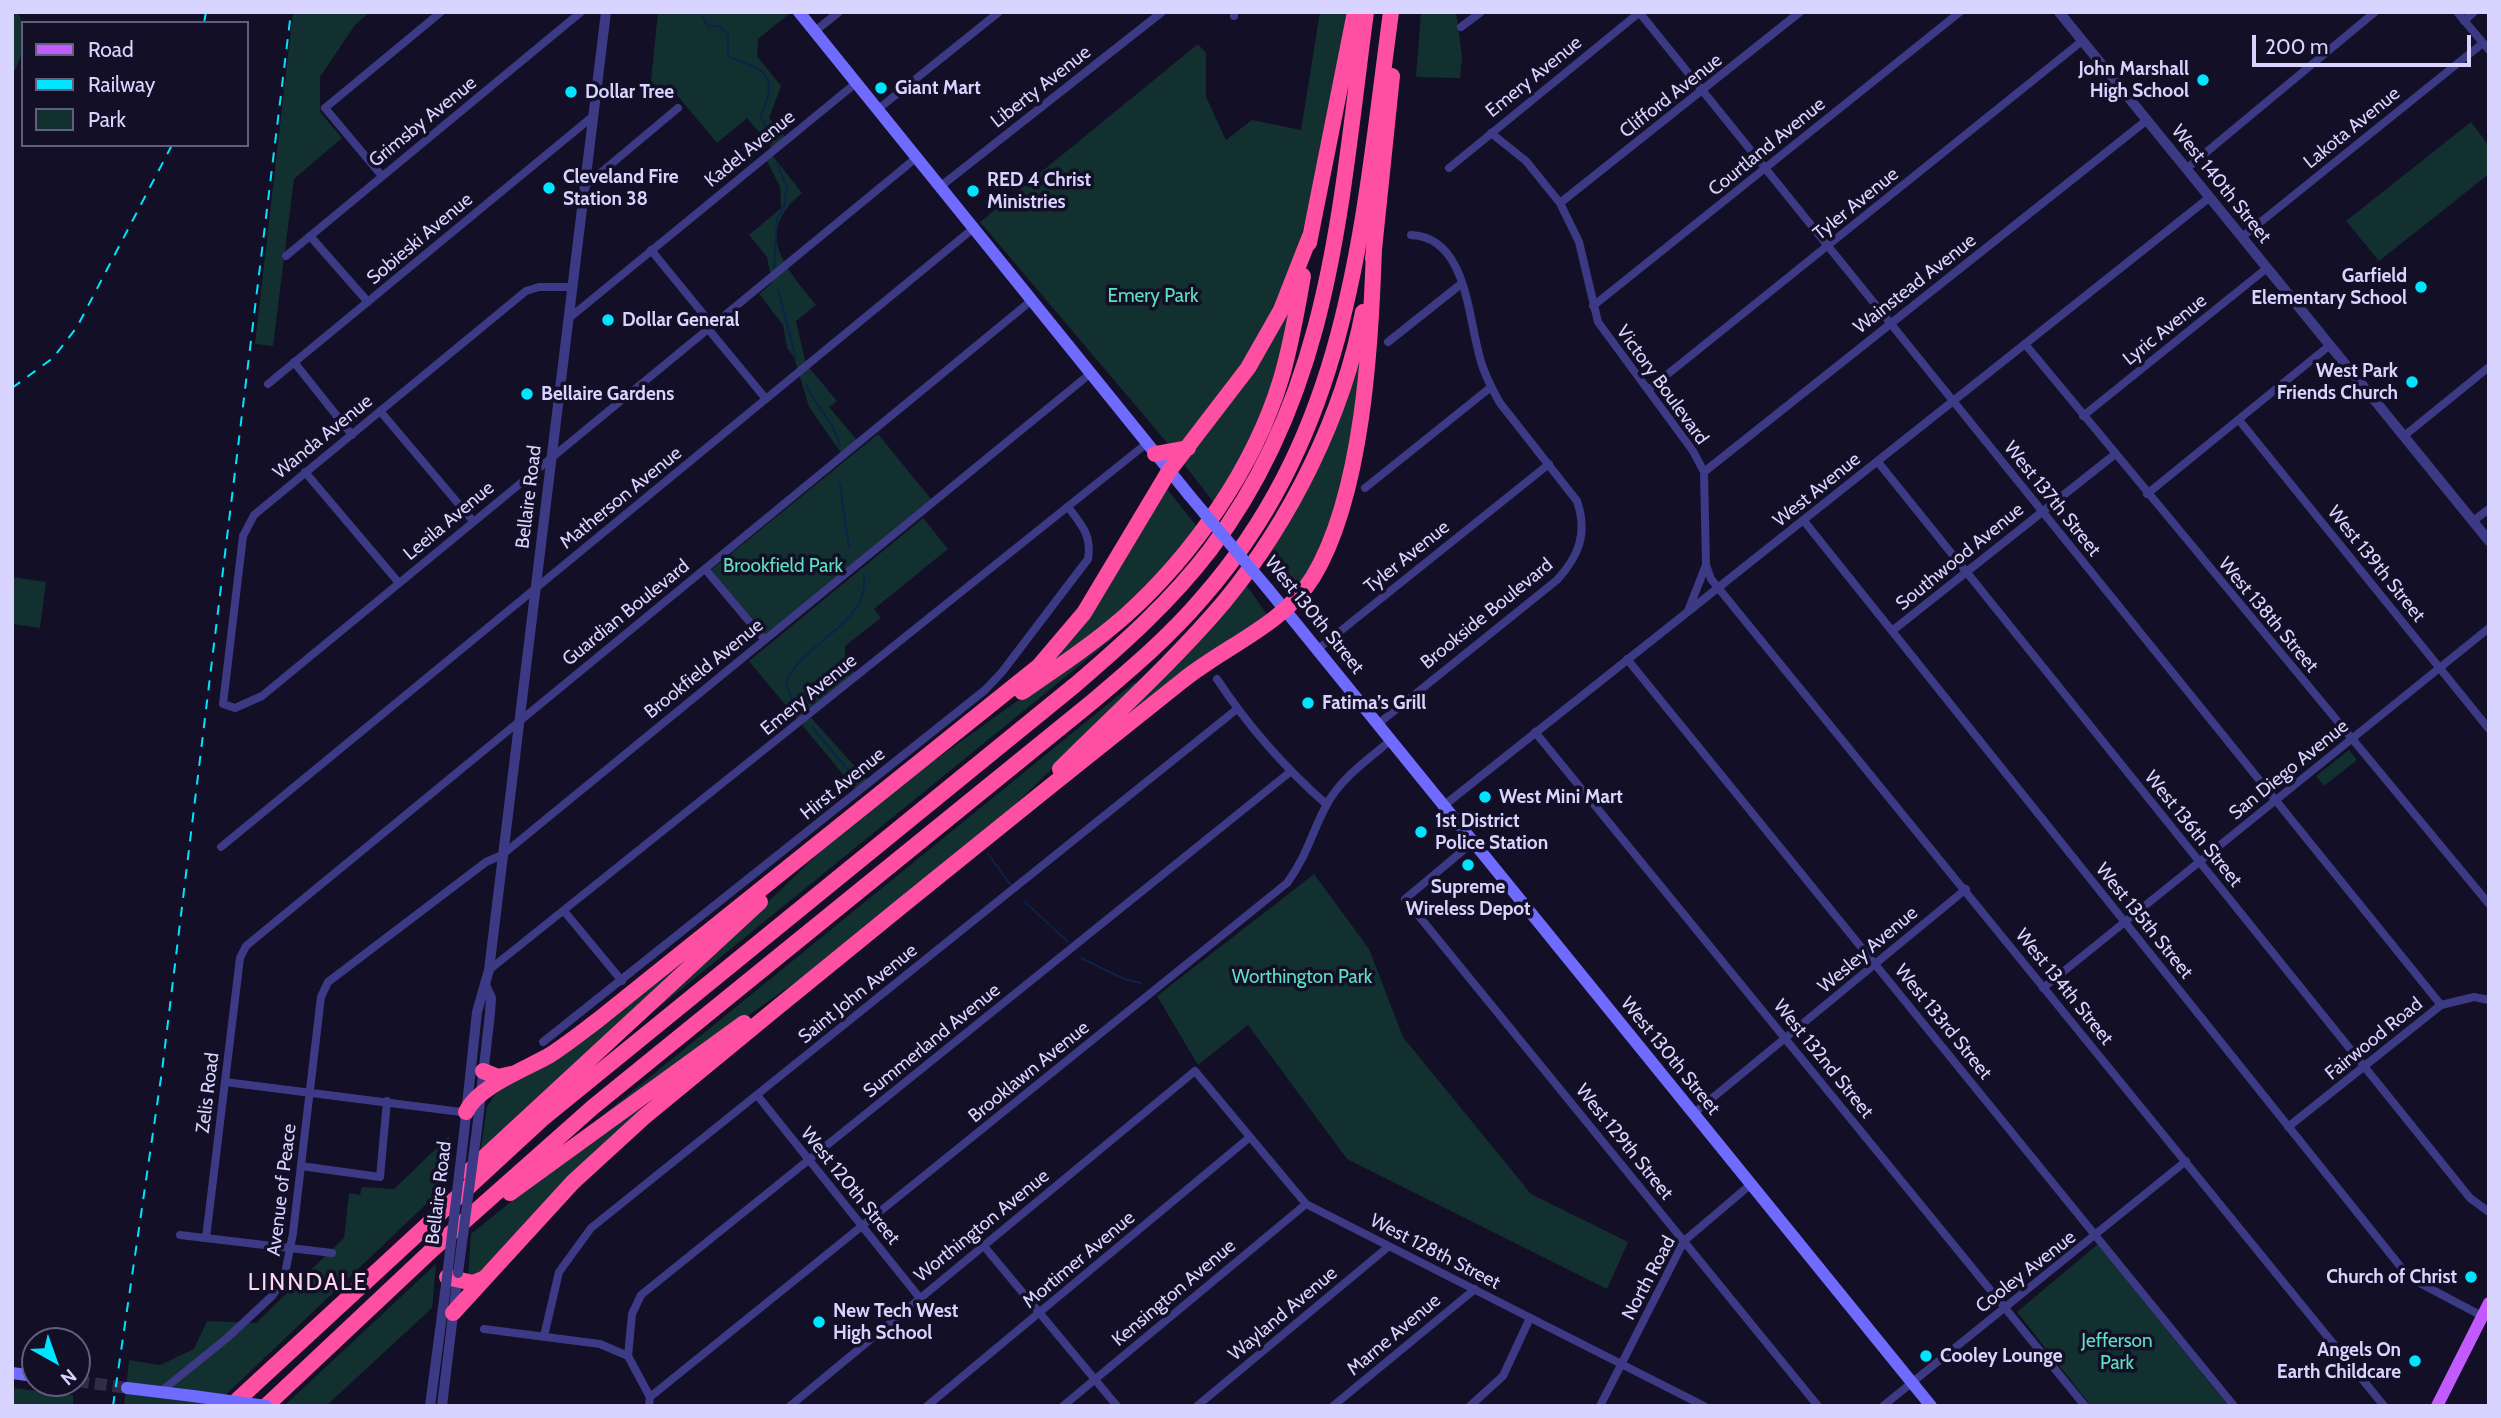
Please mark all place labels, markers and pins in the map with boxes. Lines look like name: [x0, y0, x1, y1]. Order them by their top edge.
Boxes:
place label: John Marshall High School: [2078, 58, 2189, 102]
marker: John Marshall High School: [2195, 72, 2211, 88]
place label: Giant Mart: [895, 77, 981, 99]
marker: Giant Mart: [873, 80, 889, 96]
place label: Dollar Tree: [585, 81, 674, 103]
marker: Dollar Tree: [563, 84, 579, 100]
place label: Cleveland Fire Station 38: [563, 166, 679, 210]
place label: RED 4 Christ Ministries: [987, 169, 1091, 213]
marker: Cleveland Fire Station 38: [541, 180, 557, 196]
marker: RED 4 Christ Ministries: [965, 183, 981, 199]
place label: Garfield Elementary School: [2251, 265, 2407, 309]
marker: Garfield Elementary School: [2413, 279, 2429, 295]
place label: Dollar General: [622, 309, 740, 331]
marker: Dollar General: [600, 312, 616, 328]
place label: West Park Friends Church: [2277, 360, 2398, 404]
marker: West Park Friends Church: [2404, 374, 2420, 390]
place label: Bellaire Gardens: [541, 383, 674, 405]
marker: Bellaire Gardens: [519, 386, 535, 402]
place label: Fatima’s Grill: [1322, 692, 1426, 714]
marker: Fatima’s Grill: [1300, 695, 1316, 711]
place label: West Mini Mart: [1499, 786, 1623, 808]
marker: West Mini Mart: [1477, 789, 1493, 805]
place label: 1st District Police Station: [1435, 810, 1548, 854]
marker: 1st District Police Station: [1413, 824, 1429, 840]
marker: Supreme Wireless Depot: [1460, 857, 1476, 873]
place label: Supreme Wireless Depot: [1405, 876, 1531, 920]
place label: Church of Christ: [2326, 1266, 2457, 1288]
marker: Church of Christ: [2463, 1269, 2479, 1285]
place label: New Tech West High School: [833, 1300, 958, 1344]
marker: New Tech West High School: [811, 1314, 827, 1330]
place label: Angels On Earth Childcare: [2277, 1339, 2401, 1383]
place label: Cooley Lounge: [1940, 1345, 2062, 1367]
marker: Cooley Lounge: [1918, 1348, 1934, 1364]
marker: Angels On Earth Childcare: [2407, 1353, 2423, 1369]

